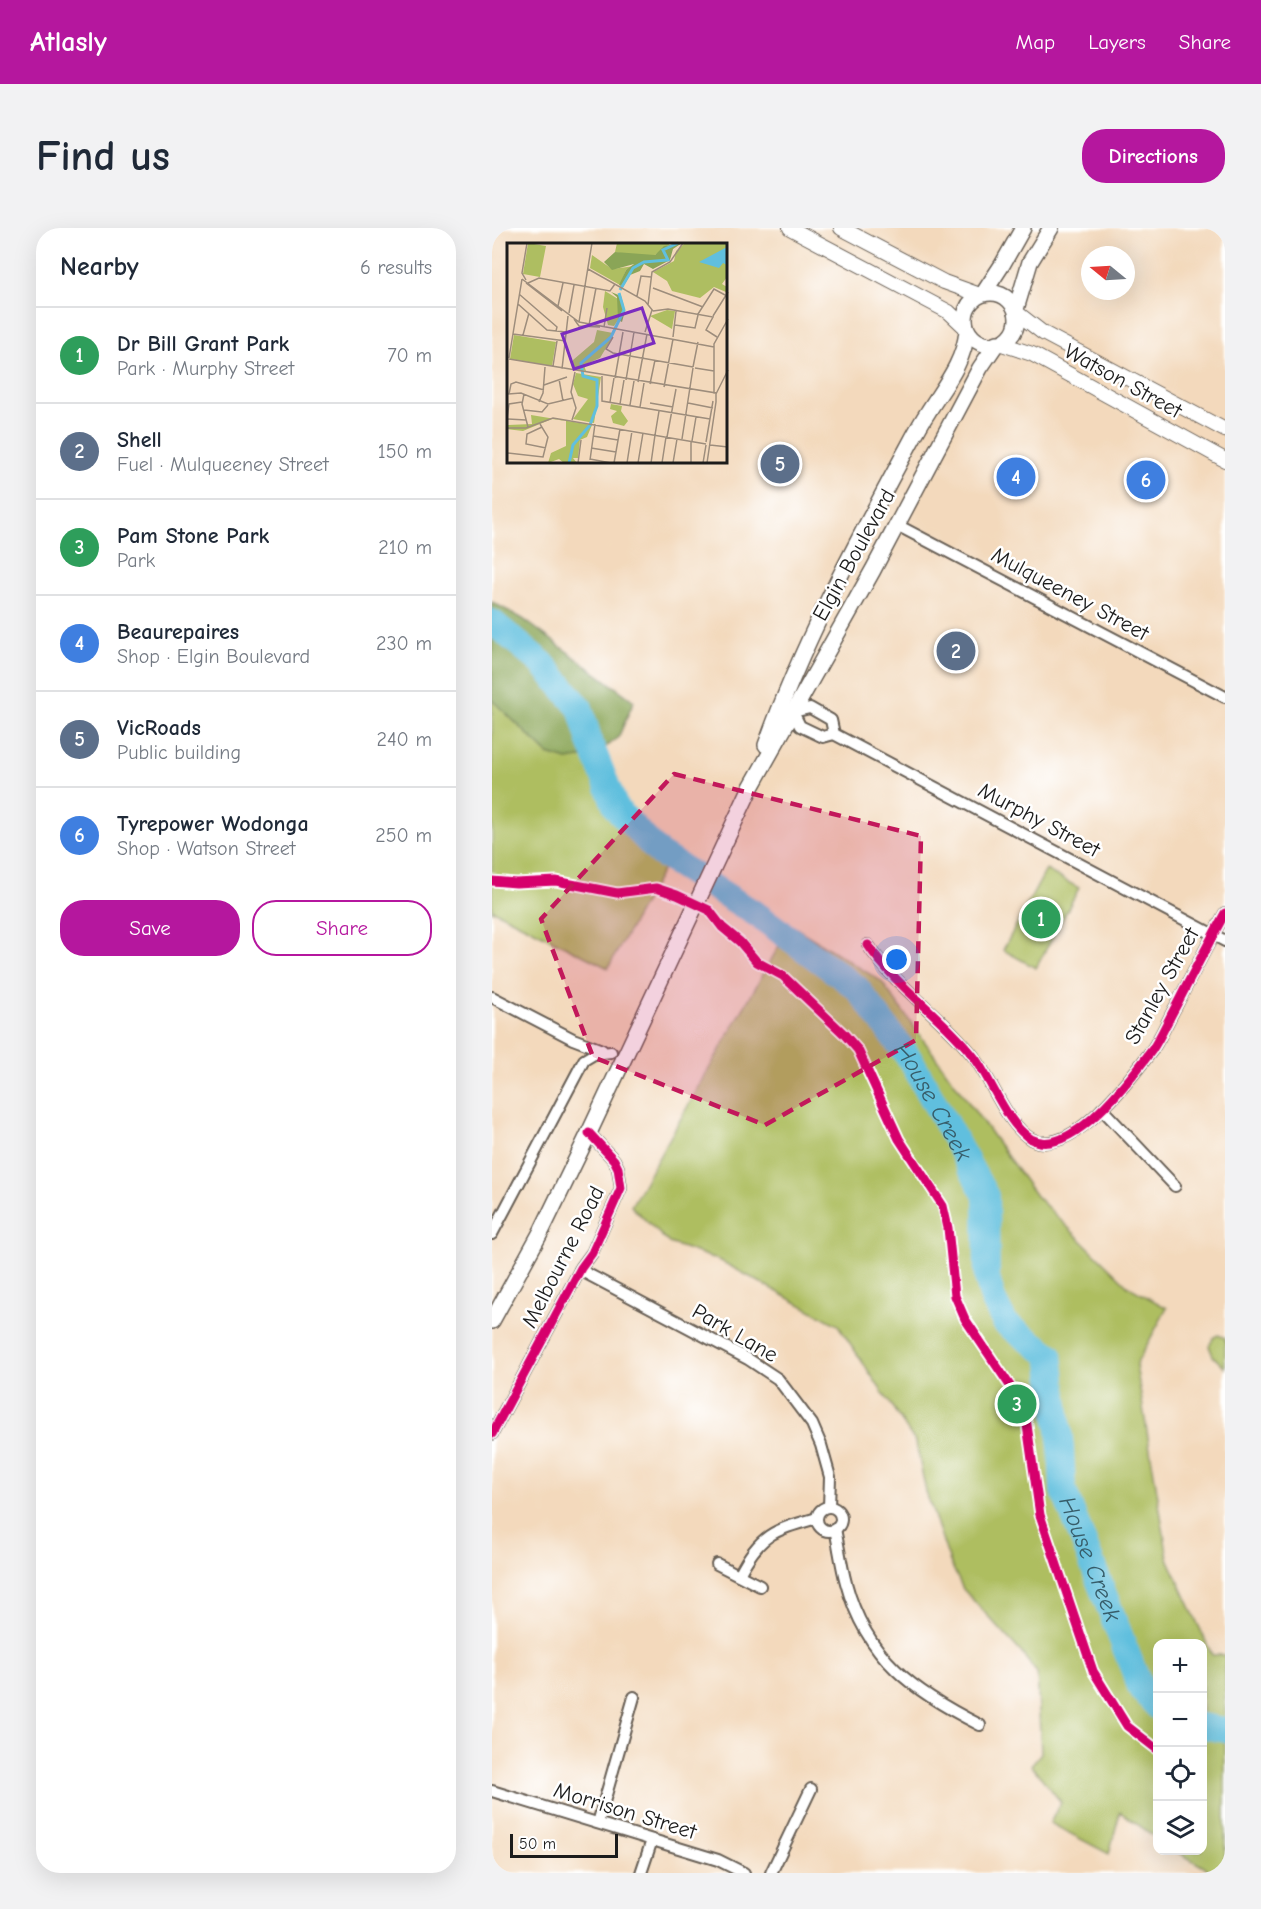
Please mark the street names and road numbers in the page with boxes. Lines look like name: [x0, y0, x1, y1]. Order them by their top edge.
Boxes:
street label: Watson Street: [1060, 338, 1187, 424]
street label: Elgin Boulevard: [807, 485, 901, 625]
street label: Mulqueeney Street: [987, 542, 1154, 647]
street label: Murphy Street: [974, 777, 1105, 863]
street label: Stanley Street: [1119, 922, 1205, 1049]
street label: Melbourne Road: [516, 1182, 610, 1332]
street label: Park Lane: [688, 1298, 782, 1368]
street label: Morrison Street: [550, 1777, 700, 1845]

